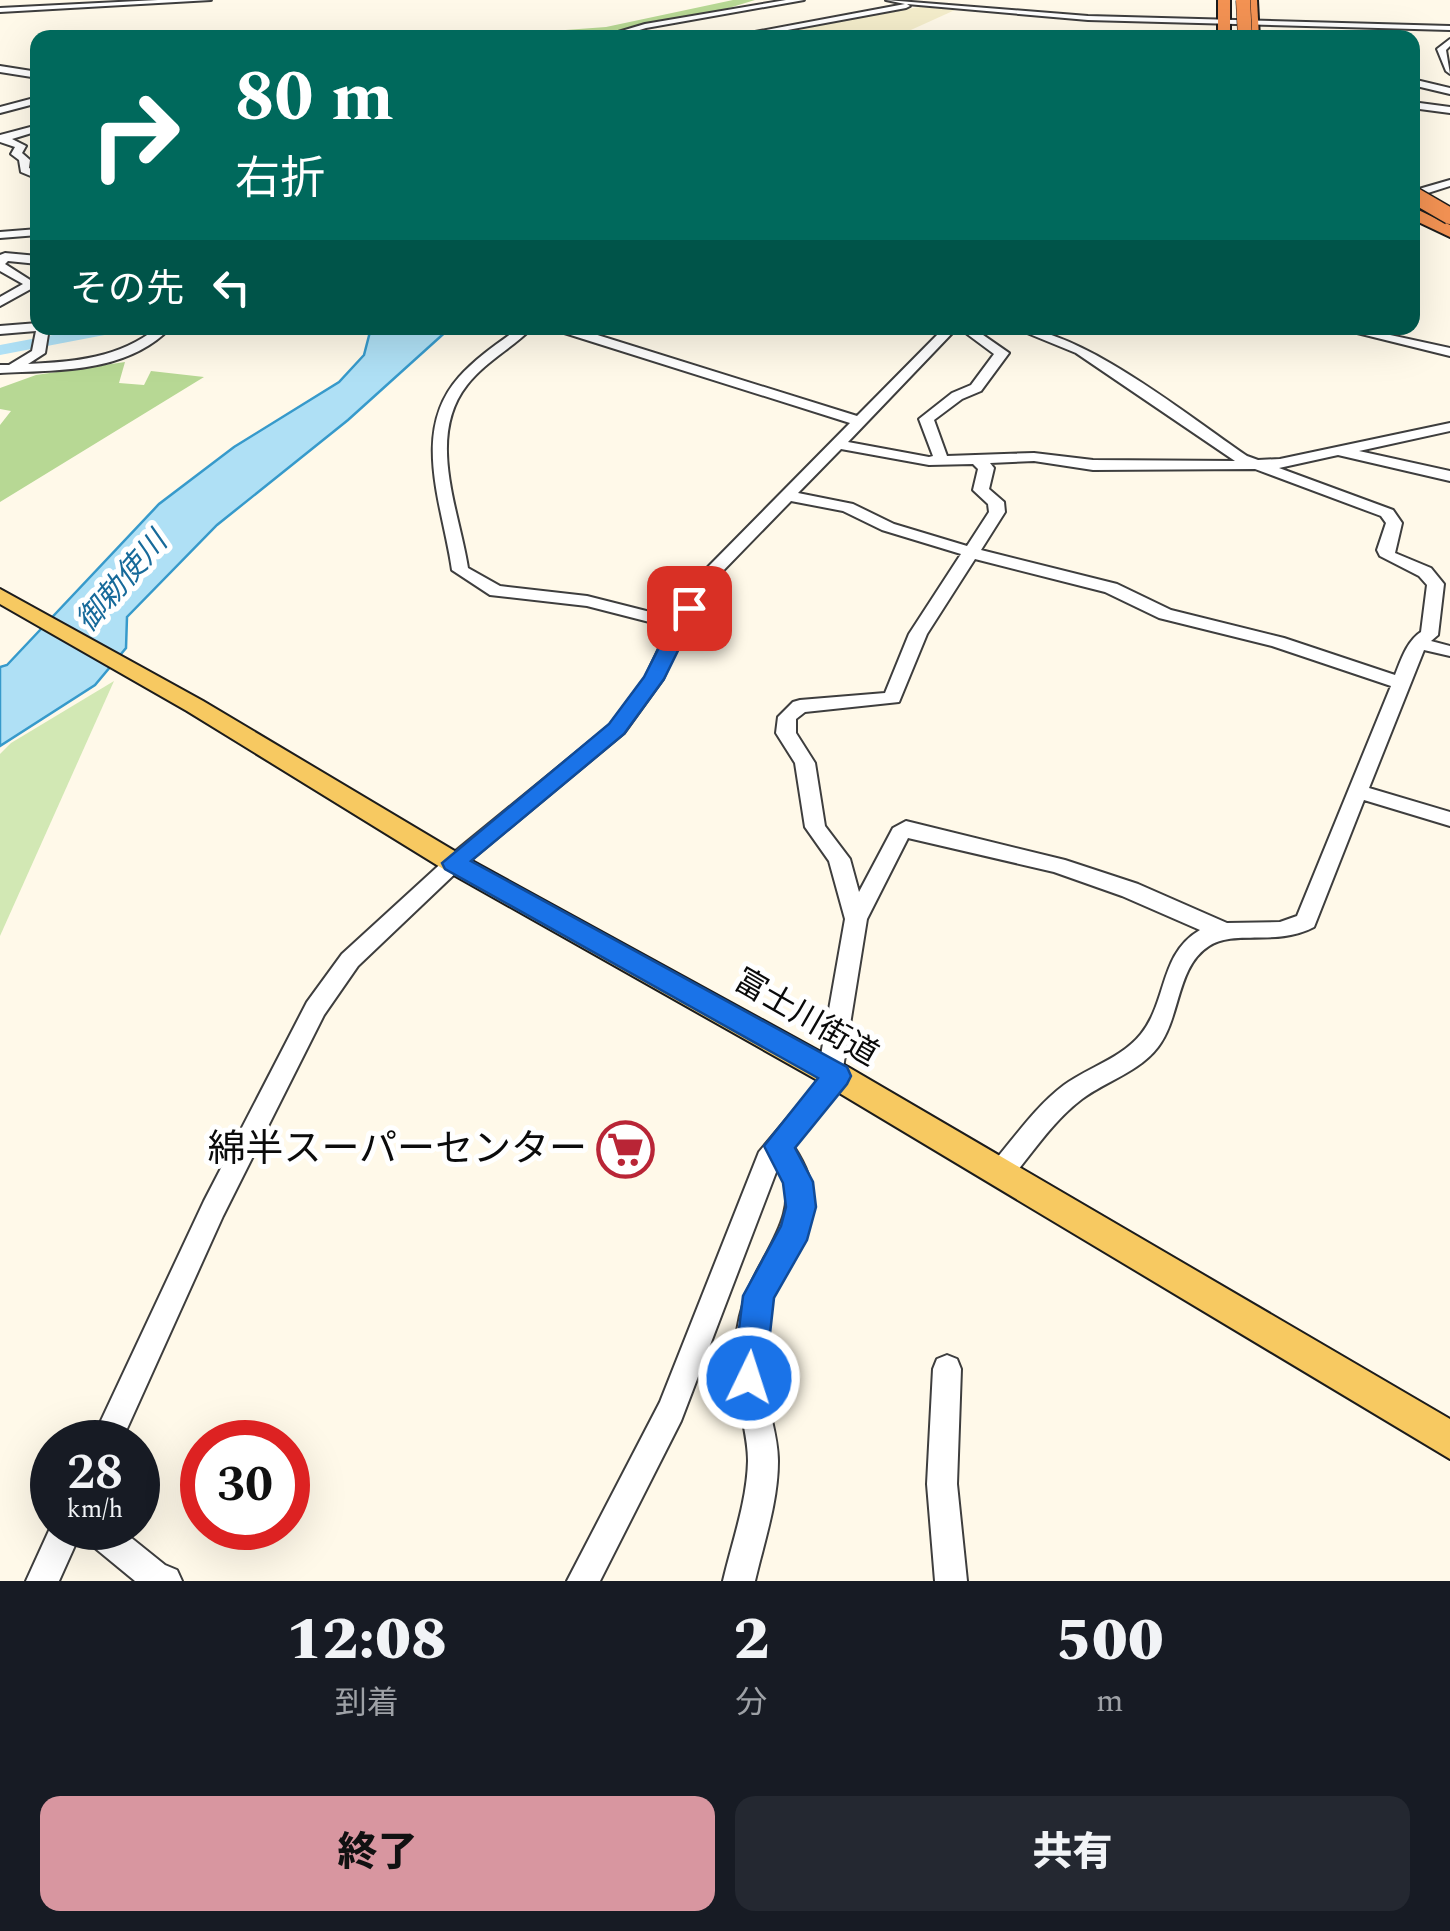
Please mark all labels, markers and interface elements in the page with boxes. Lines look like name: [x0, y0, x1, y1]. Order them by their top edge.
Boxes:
text: 80 m: [235, 45, 394, 151]
icon: right: [70, 70, 200, 200]
text: 右折: [235, 145, 325, 214]
icon: left: [204, 260, 259, 315]
text: その先: [70, 261, 184, 319]
water label: 御勅使川: [65, 519, 181, 642]
pin: [647, 566, 732, 651]
icon: arrive: [662, 581, 717, 636]
street label: 富士川街道: [724, 957, 888, 1079]
supermarket icon: 綿半スーパーセンター: [596, 1120, 656, 1180]
place label: 綿半スーパーセンター: [207, 1121, 587, 1179]
position arrow: [697, 1326, 801, 1430]
speed limit sign: 30: [180, 1420, 310, 1550]
text: 28: [67, 1435, 123, 1511]
text: km/h: [67, 1491, 123, 1529]
text: 12:08: [286, 1594, 447, 1686]
text: 2: [733, 1594, 769, 1686]
text: 500: [1056, 1595, 1164, 1687]
text: m: [1096, 1677, 1123, 1726]
text: 到着: [335, 1679, 399, 1728]
text: 分: [735, 1679, 767, 1728]
button: 終了: [40, 1796, 715, 1911]
button: 共有: [735, 1796, 1410, 1911]

